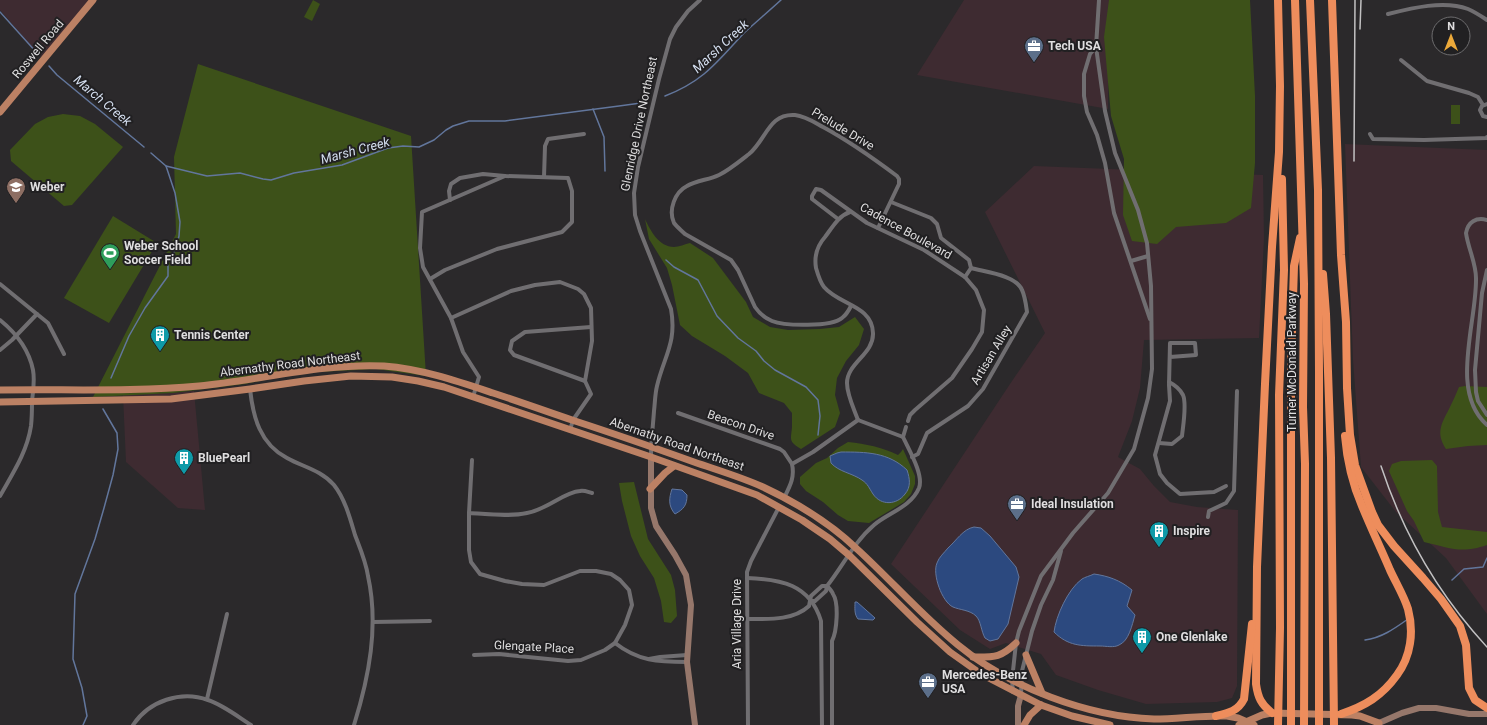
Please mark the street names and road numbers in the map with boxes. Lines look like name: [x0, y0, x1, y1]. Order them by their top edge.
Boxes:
street label: Roswell Road: [9, 17, 67, 81]
street label: Glenridge Drive Northeast: [618, 55, 660, 193]
street label: Prelude Drive: [809, 105, 877, 153]
street label: Cadence Boulevard: [858, 200, 954, 262]
street label: Turner McDonald Parkway: [1285, 292, 1299, 432]
street label: Artisan Alley: [968, 322, 1014, 387]
street label: Abernathy Road Northeast: [219, 348, 361, 380]
street label: Beacon Drive: [706, 407, 776, 443]
street label: Abernathy Road Northeast: [608, 414, 746, 474]
street label: Aria Village Drive: [730, 579, 744, 669]
street label: Glengate Place: [494, 638, 574, 656]

